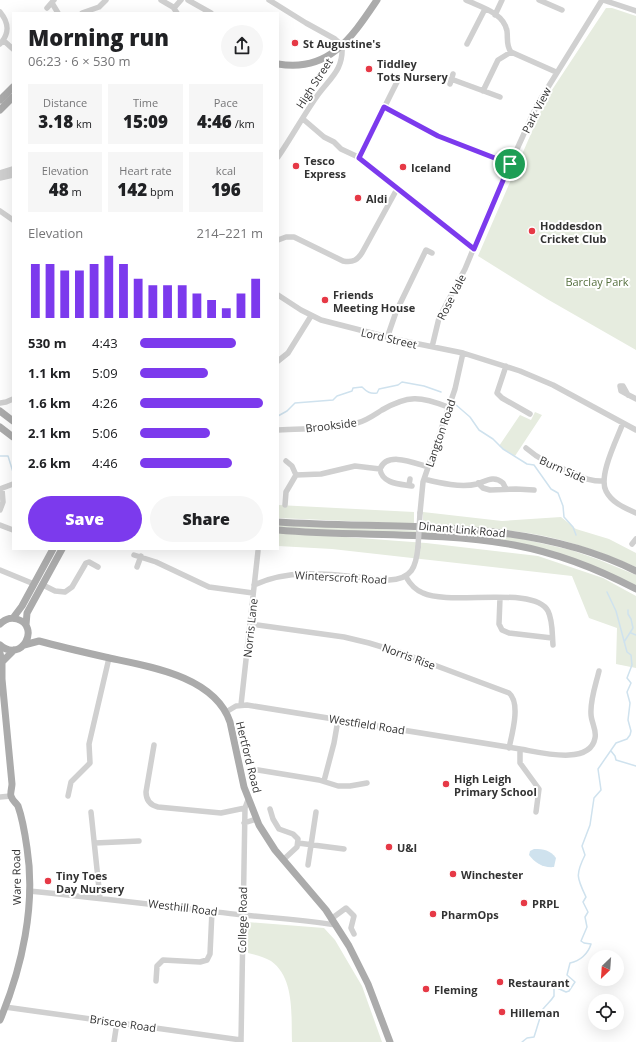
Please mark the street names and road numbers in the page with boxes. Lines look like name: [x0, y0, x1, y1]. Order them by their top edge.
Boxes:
street label: High Street: [292, 55, 336, 111]
street label: Park View: [518, 84, 554, 136]
street label: Rose Vale: [433, 272, 469, 322]
street label: Lord Street: [359, 324, 419, 352]
street label: Langton Road: [421, 397, 459, 469]
street label: Brookside: [305, 414, 357, 436]
street label: Burn Side: [537, 452, 589, 486]
street label: Dinant Link Road: [418, 518, 506, 540]
street label: Winterscroft Road: [294, 567, 388, 587]
street label: Norris Lane: [239, 598, 261, 658]
street label: Norris Rise: [380, 639, 438, 673]
street label: Westfield Road: [328, 711, 406, 737]
street label: Hertford Road: [233, 720, 265, 794]
street label: Ware Road: [8, 849, 24, 905]
street label: College Road: [234, 887, 250, 953]
street label: Westhill Road: [148, 895, 218, 919]
street label: Briscoe Road: [89, 1011, 157, 1035]

